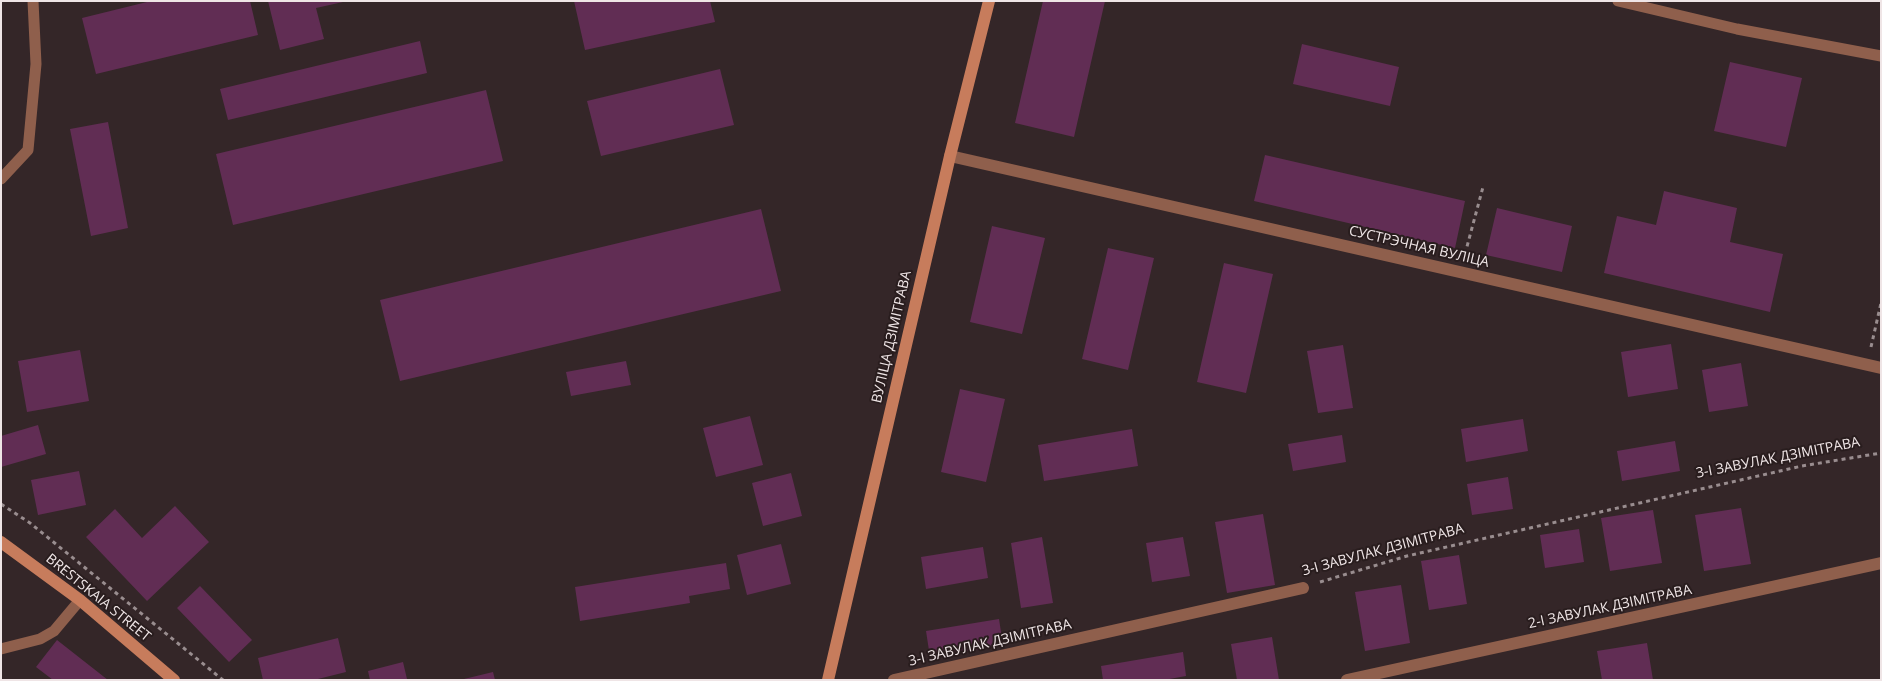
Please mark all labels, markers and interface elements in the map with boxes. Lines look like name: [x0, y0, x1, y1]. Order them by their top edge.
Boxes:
street label: СУСТРЭЧНАЯ ВУЛІЦА: [1347, 223, 1491, 271]
street label: ВУЛІЦА ДЗІМІТРАВА: [869, 269, 915, 405]
street label: 3-І ЗАВУЛАК ДЗІМІТРАВА: [1695, 434, 1861, 482]
street label: 3-І ЗАВУЛАК ДЗІМІТРАВА: [1300, 520, 1466, 580]
street label: BRESTSKAIA STREET: [42, 551, 154, 645]
street label: 2-І ЗАВУЛАК ДЗІМІТРАВА: [1527, 581, 1693, 633]
street label: 3-І ЗАВУЛАК ДЗІМІТРАВА: [907, 616, 1073, 670]

